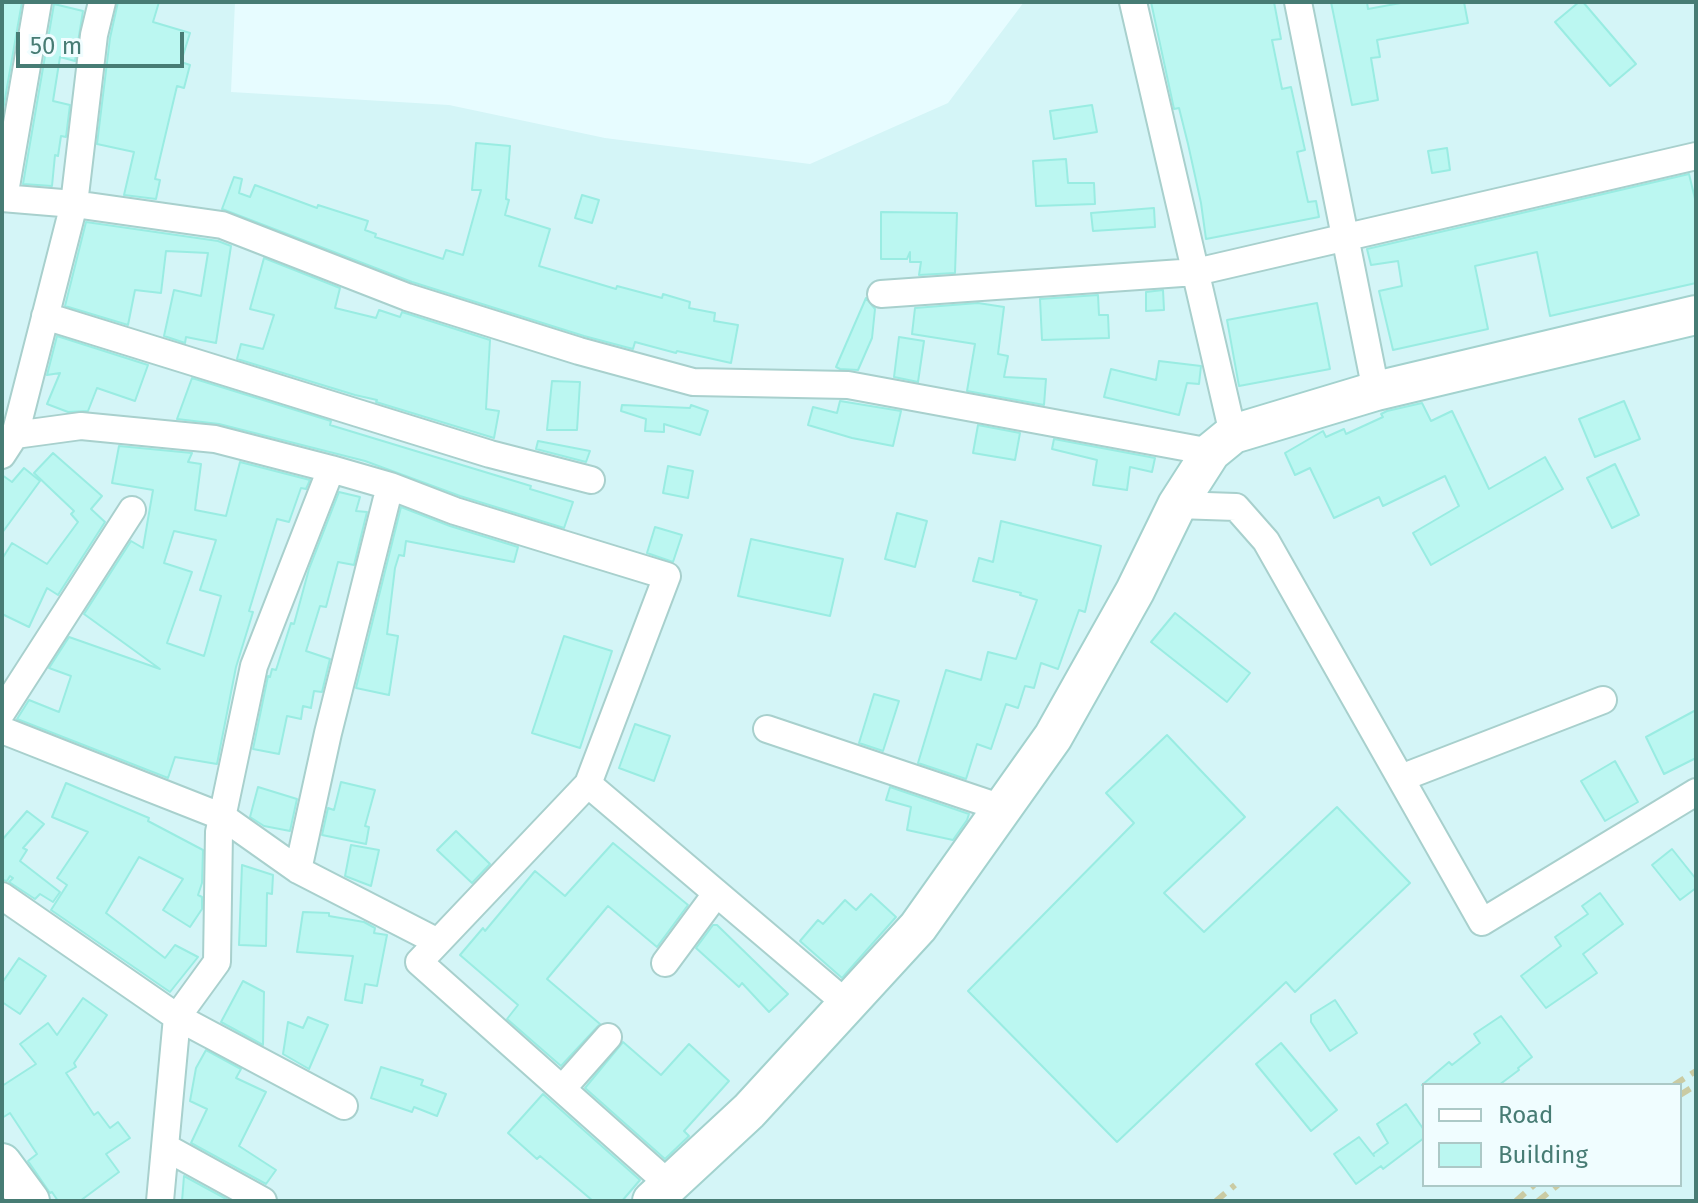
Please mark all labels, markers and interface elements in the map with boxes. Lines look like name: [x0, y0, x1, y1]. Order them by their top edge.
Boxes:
scale bar: [20, 16, 188, 66]
text: 50 m: [30, 32, 82, 60]
legend: [1422, 1083, 1682, 1187]
text: Road: [1498, 1101, 1553, 1129]
text: Building: [1498, 1141, 1588, 1169]

